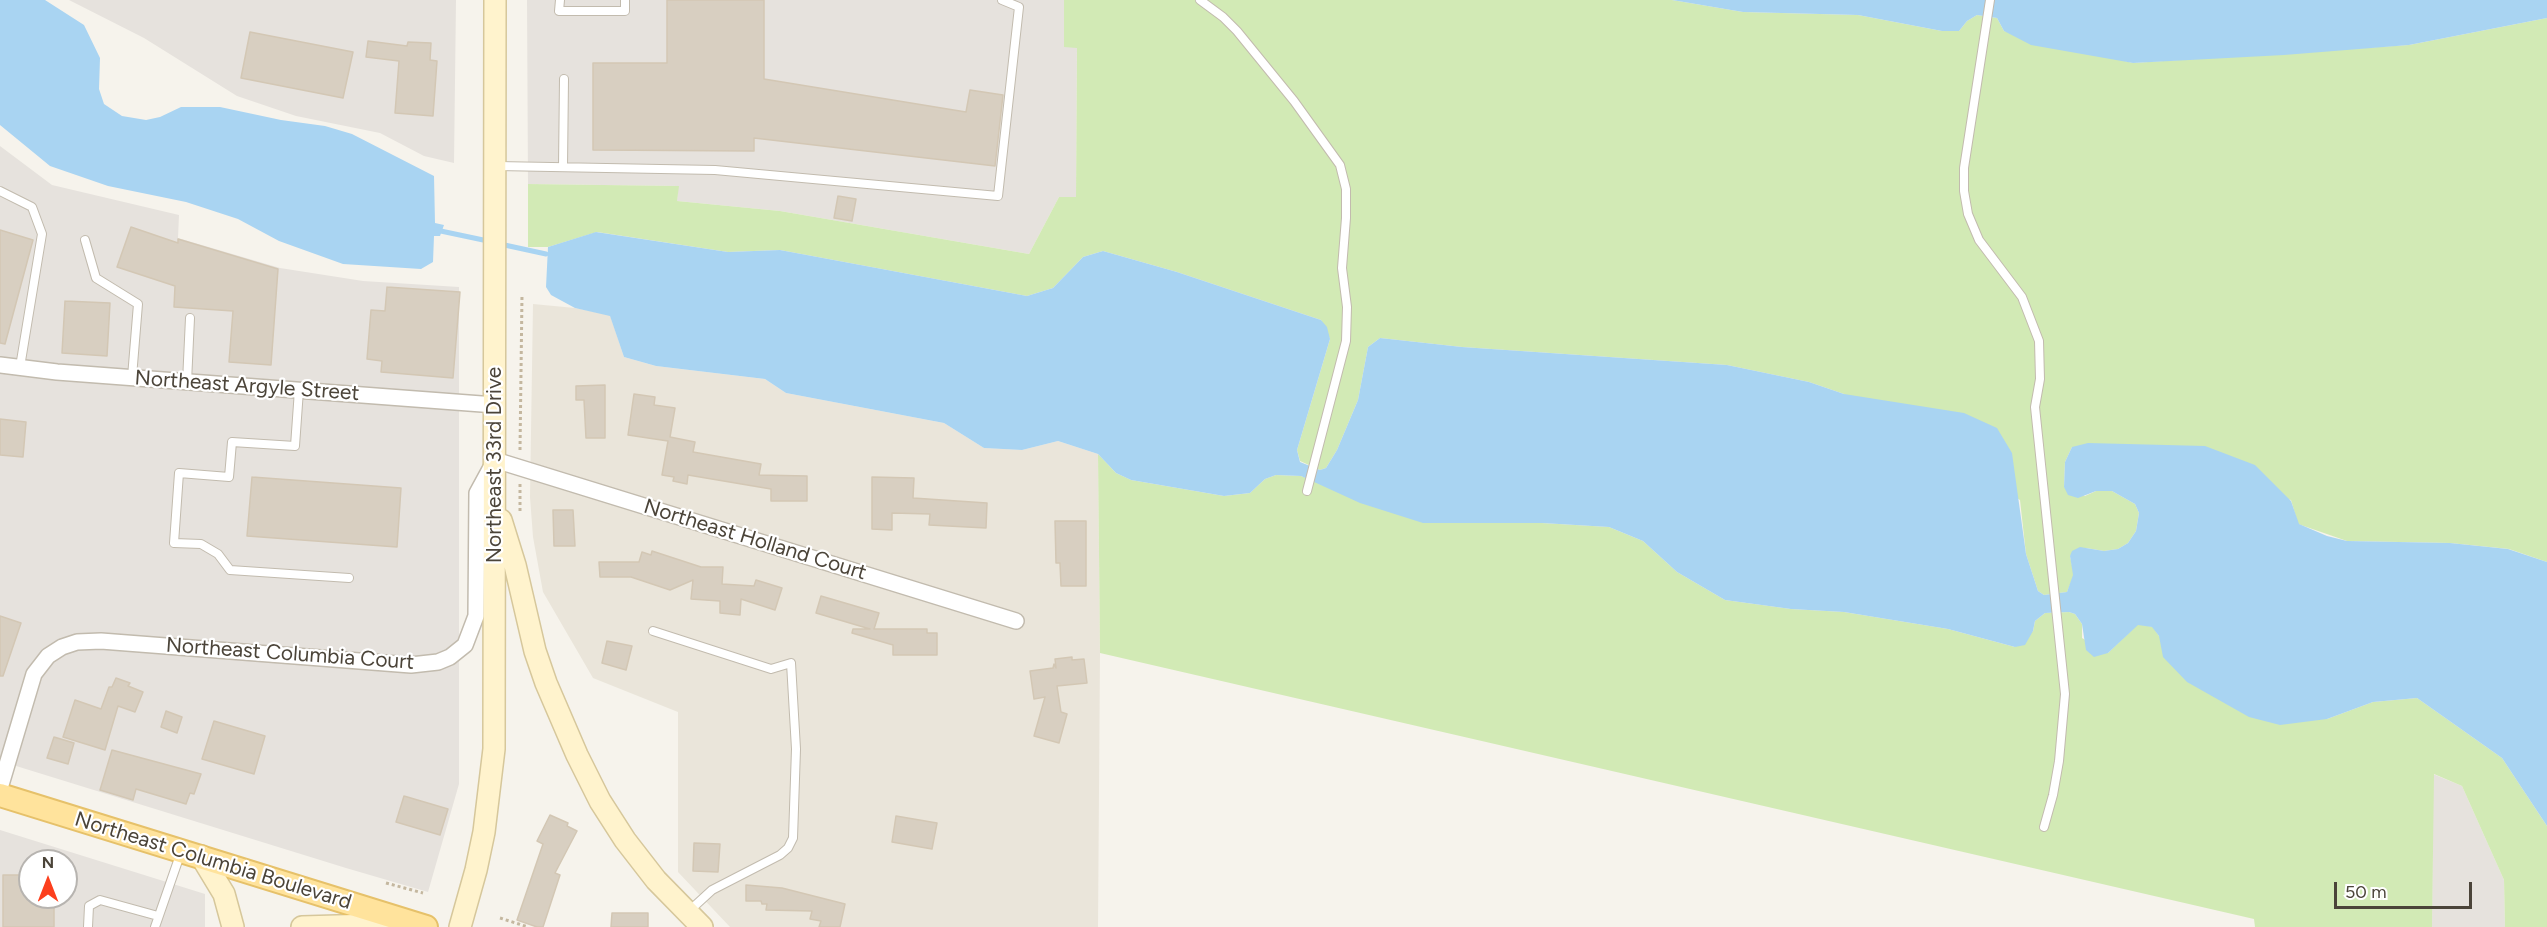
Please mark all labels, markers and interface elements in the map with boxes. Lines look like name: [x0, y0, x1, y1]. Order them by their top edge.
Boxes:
street label: Northeast Argyle Street: [134, 366, 360, 406]
street label: Northeast 33rd Drive: [482, 367, 508, 563]
street label: Northeast Holland Court: [641, 494, 869, 586]
street label: Northeast Columbia Court: [165, 633, 415, 675]
street label: Northeast Columbia Boulevard: [72, 807, 354, 915]
north arrow: [18, 849, 78, 909]
text: N: [42, 853, 54, 872]
scale bar: [2337, 870, 2475, 908]
text: 50 m: [2345, 881, 2387, 903]

